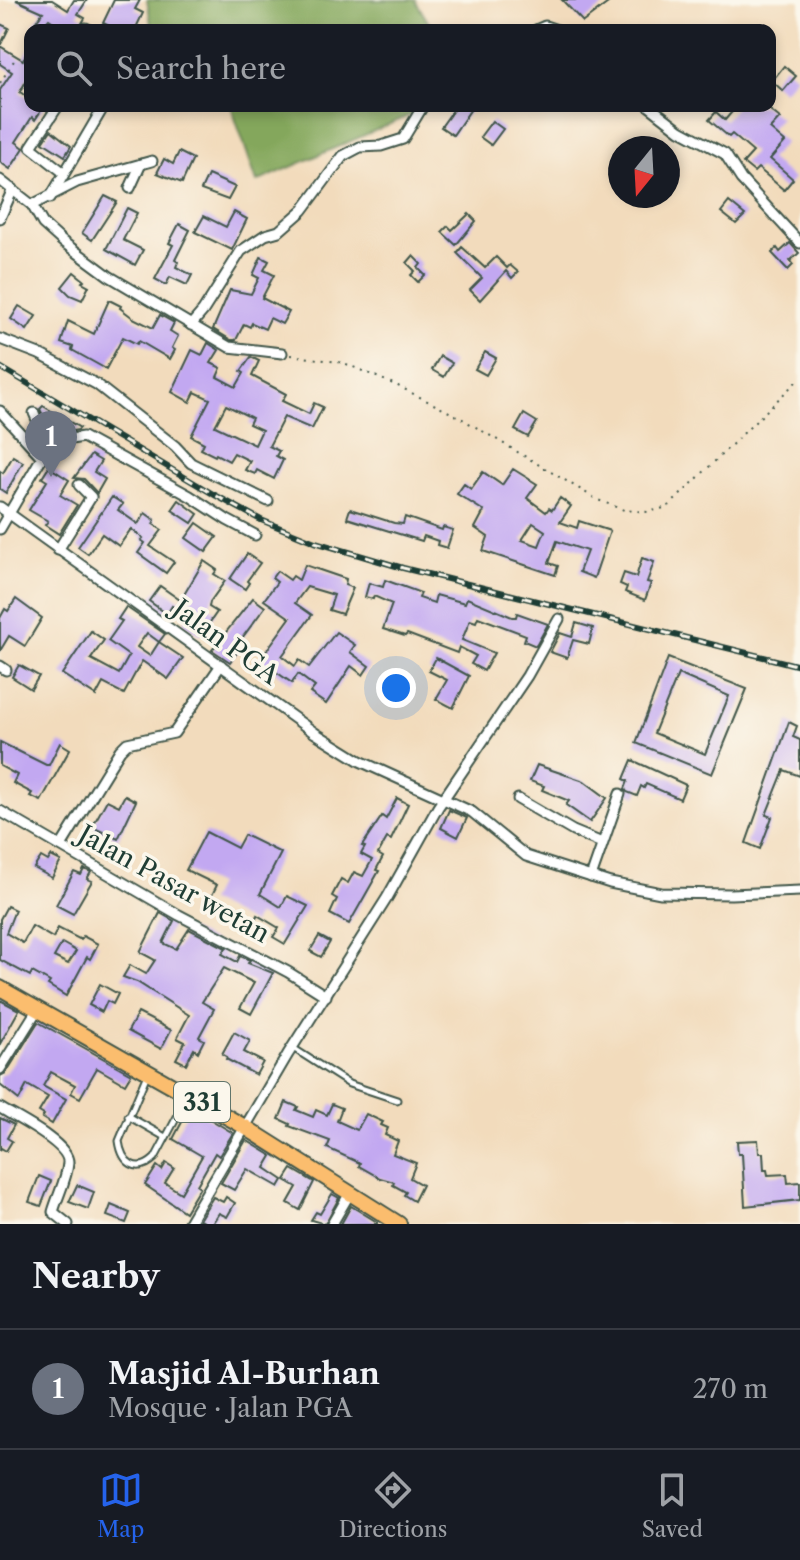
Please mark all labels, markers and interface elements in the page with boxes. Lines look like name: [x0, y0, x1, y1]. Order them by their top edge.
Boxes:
search box: [24, 24, 776, 112]
icon: search: [52, 46, 96, 90]
text: Search here: [116, 50, 286, 87]
north arrow: [608, 136, 680, 208]
pin: 1: [25, 411, 77, 477]
street label: Jalan PGA: [163, 590, 286, 692]
your location: [376, 668, 416, 708]
street label: Jalan Pasar wetan: [69, 816, 275, 950]
road number: 331: [174, 1082, 230, 1122]
text: Nearby: [32, 1255, 160, 1297]
text: Masjid Al-Burhan: [108, 1355, 380, 1392]
text: 1: [52, 1373, 64, 1405]
text: 270 m: [693, 1373, 768, 1405]
text: Mosque · Jalan PGA: [108, 1392, 353, 1424]
tab: Map: [97, 1468, 144, 1543]
tab: Directions: [339, 1468, 447, 1543]
tab: Saved: [642, 1468, 703, 1543]

